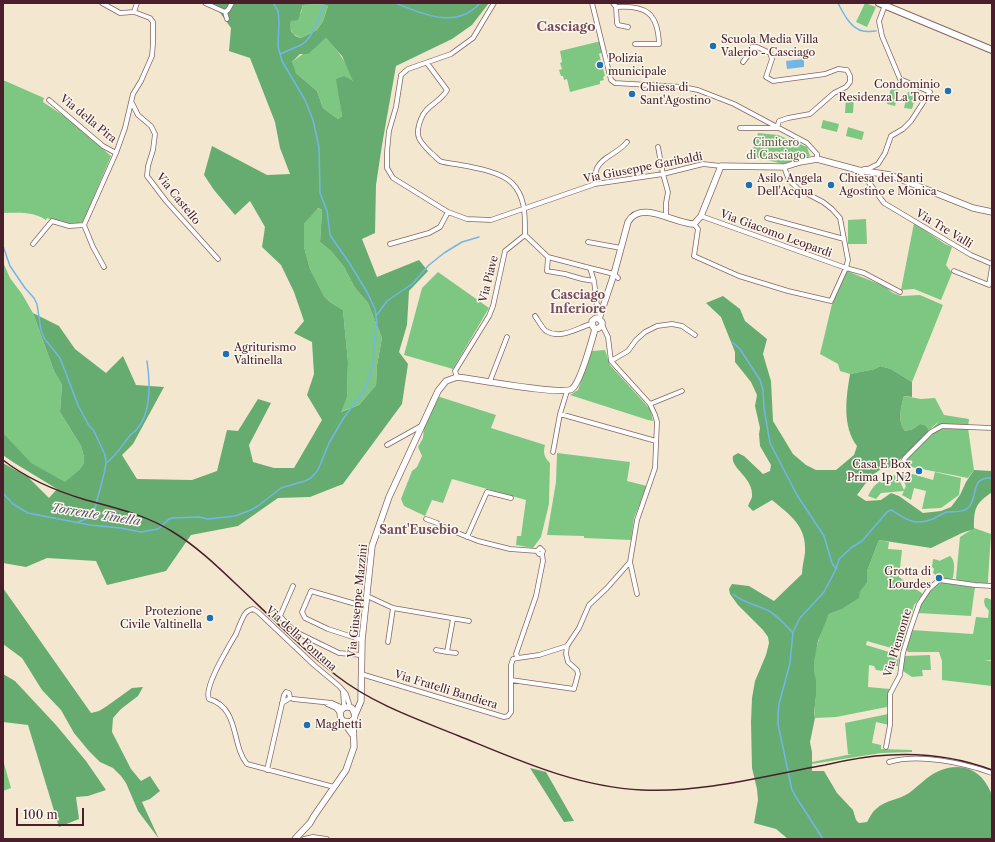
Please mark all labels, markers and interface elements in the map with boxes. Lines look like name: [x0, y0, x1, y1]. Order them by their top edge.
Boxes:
district label: Casciago: [536, 19, 596, 35]
place label: Scuola Media Villa Valerio - Casciago: [721, 33, 818, 59]
marker: Scuola Media Villa Valerio - Casciago: [708, 41, 718, 51]
place label: Polizia municipale: [608, 52, 666, 78]
marker: Polizia municipale: [595, 60, 605, 70]
place label: Condominio Residenza La Torre: [838, 78, 940, 104]
place label: Chiesa di Sant'Agostino: [640, 81, 711, 107]
marker: Condominio Residenza La Torre: [943, 86, 953, 96]
marker: Chiesa di Sant'Agostino: [627, 89, 637, 99]
street label: Via della Pira: [57, 92, 119, 146]
park label: Cimitero di Casciago: [746, 136, 806, 162]
street label: Via Giuseppe Garibaldi: [582, 150, 704, 186]
street label: Via Castello: [153, 171, 203, 227]
place label: Asilo Angela Dell'Acqua: [757, 172, 822, 198]
place label: Chiesa dei Santi Agostino e Monica: [839, 172, 937, 198]
marker: Asilo Angela Dell'Acqua: [744, 180, 754, 190]
marker: Chiesa dei Santi Agostino e Monica: [826, 180, 836, 190]
street label: Via Tre Valli: [913, 207, 975, 251]
street label: Via Giacomo Leopardi: [718, 208, 834, 260]
street label: Via Piave: [477, 254, 501, 304]
district label: Casciago Inferiore: [550, 289, 606, 317]
place label: Agriturismo Valtinella: [234, 341, 296, 367]
marker: Agriturismo Valtinella: [221, 349, 231, 359]
place label: Casa E Box Prima 1p N2: [847, 458, 911, 484]
marker: Casa E Box Prima 1p N2: [914, 466, 924, 476]
water label: Torrente Tinella: [51, 501, 141, 529]
district label: Sant'Eusebio: [379, 524, 459, 538]
street label: Via Giuseppe Mazzini: [345, 543, 371, 659]
place label: Grotta di Lourdes: [884, 565, 931, 591]
marker: Grotta di Lourdes: [934, 573, 944, 583]
street label: Via della Fontana: [263, 604, 339, 674]
place label: Protezione Civile Valtinella: [120, 605, 202, 631]
street label: Via Piemonte: [881, 607, 915, 679]
marker: Protezione Civile Valtinella: [205, 613, 215, 623]
street label: Via Fratelli Bandiera: [393, 668, 499, 712]
place label: Maghetti: [315, 718, 362, 732]
marker: Maghetti: [302, 720, 312, 730]
scale bar: [18, 800, 86, 826]
text: 100 m: [23, 807, 58, 822]

